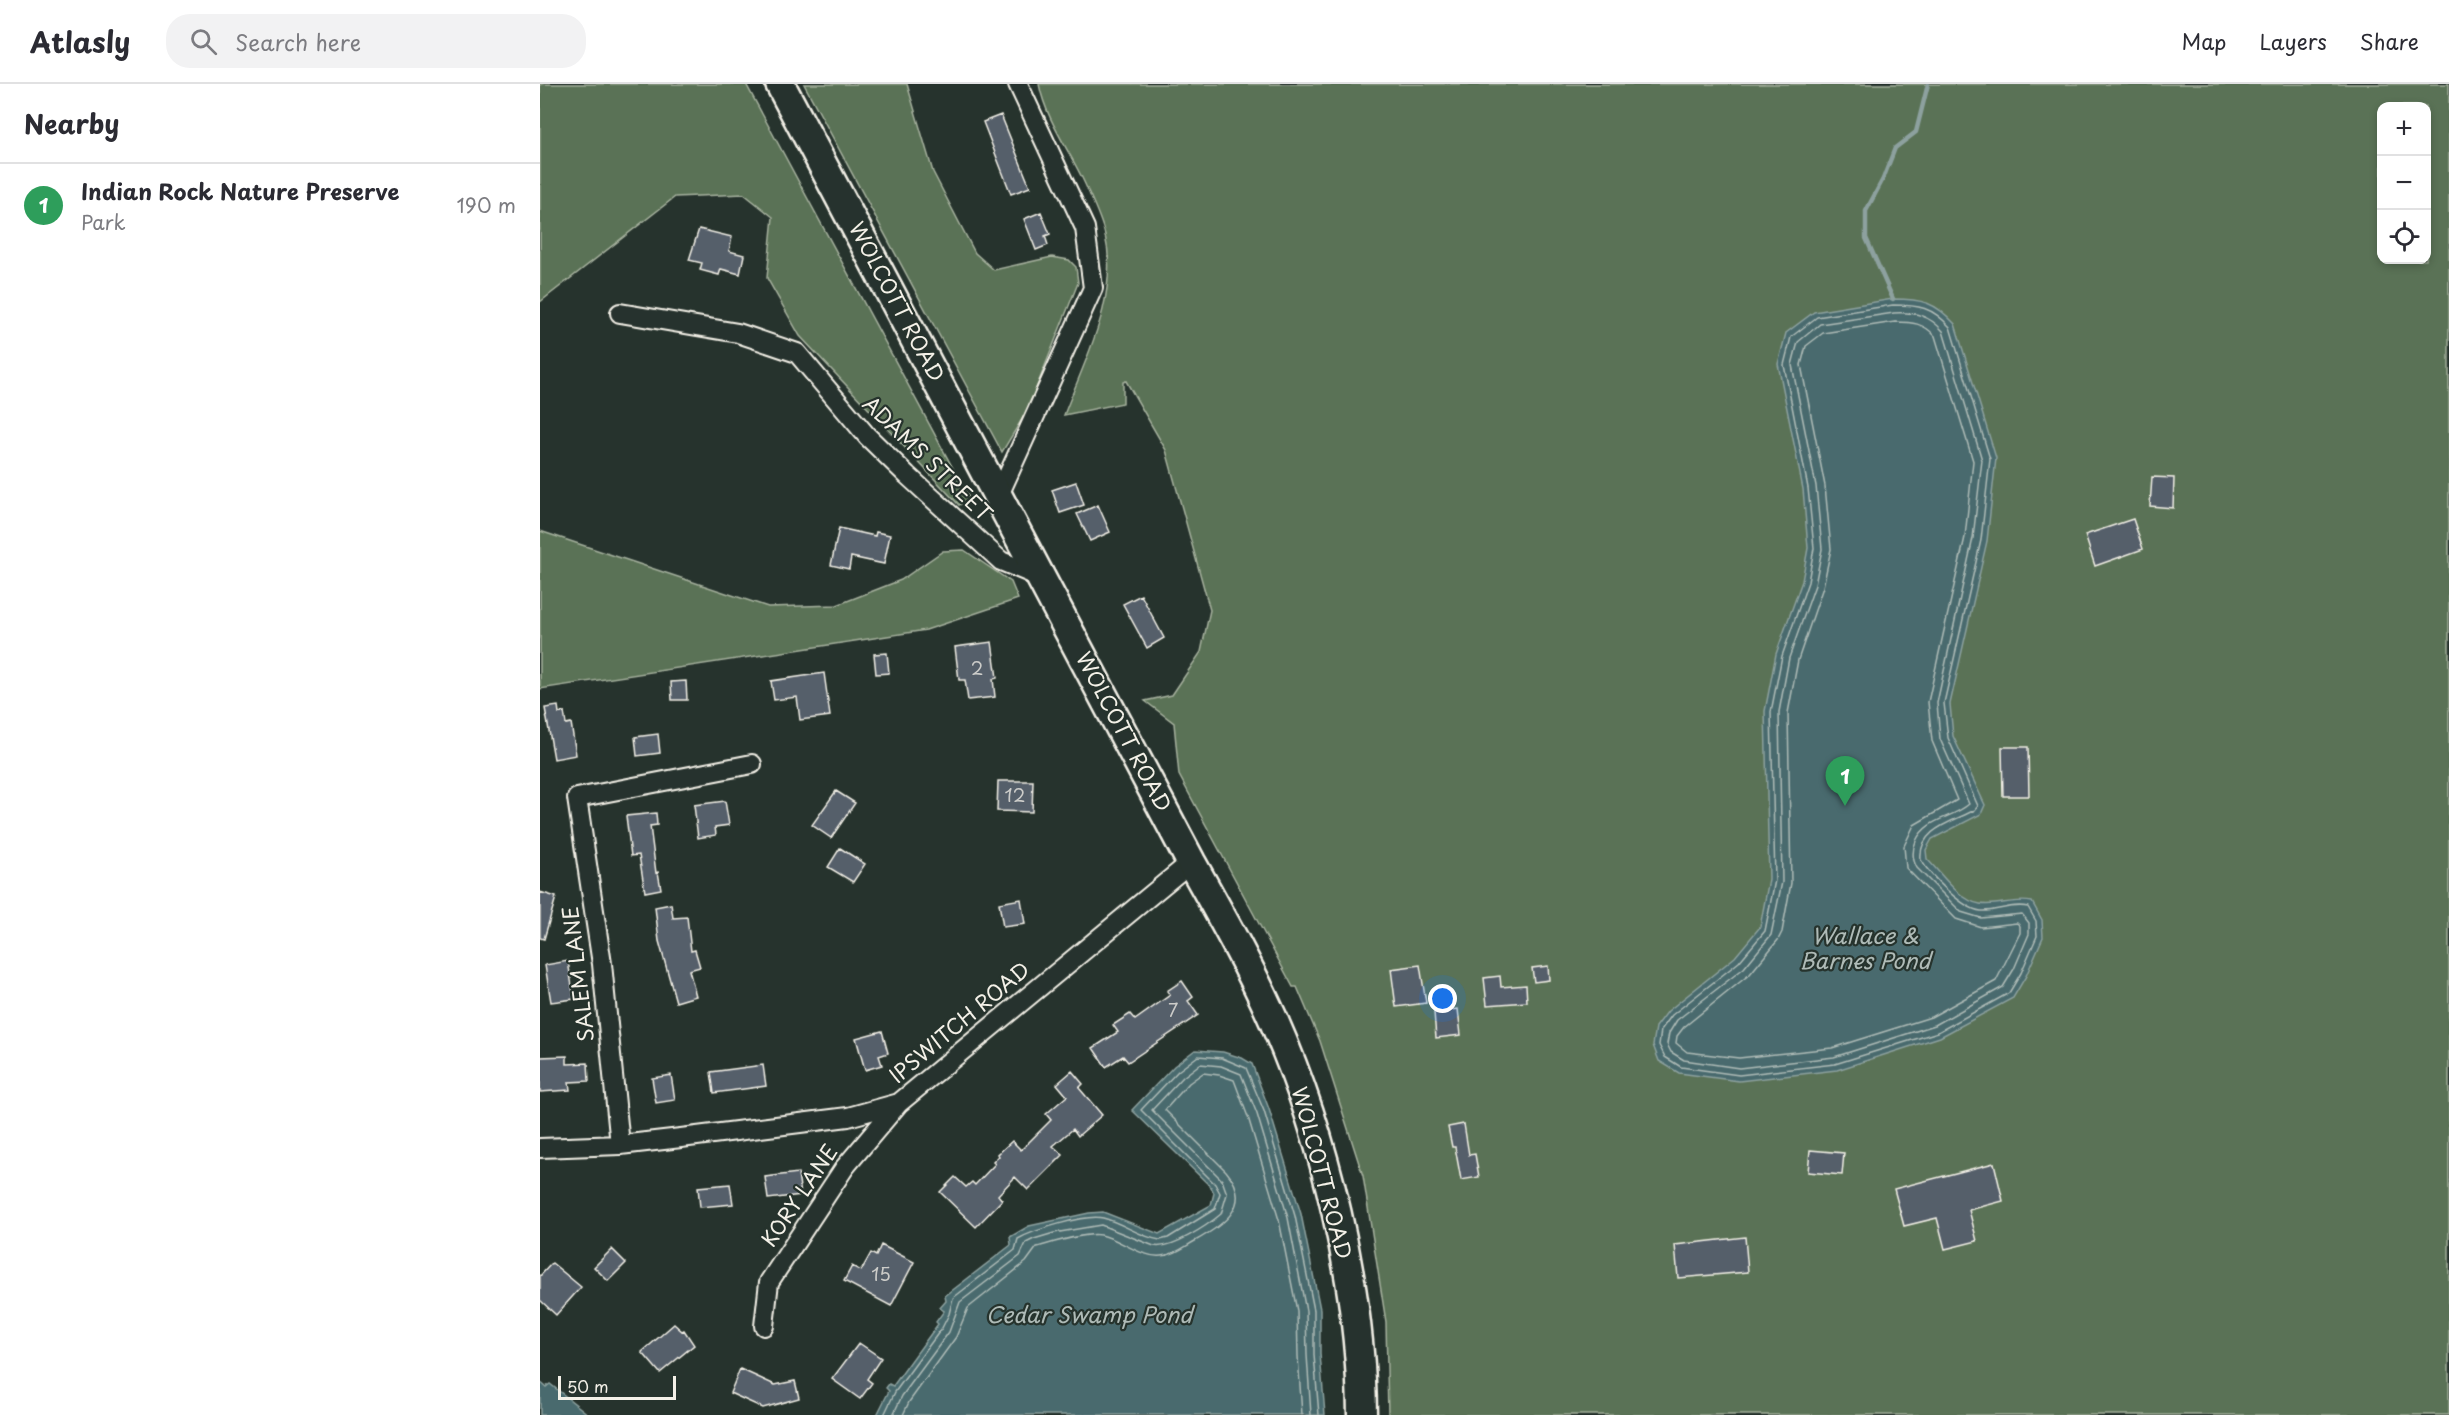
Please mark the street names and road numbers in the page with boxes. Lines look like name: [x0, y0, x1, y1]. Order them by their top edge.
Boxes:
street label: WOLCOTT ROAD: [842, 215, 954, 387]
street label: ADAMS STREET: [856, 387, 1001, 528]
street label: WOLCOTT ROAD: [1069, 645, 1181, 817]
street label: SALEM LANE: [553, 904, 601, 1044]
street label: IPSWITCH ROAD: [881, 953, 1036, 1090]
street label: WOLCOTT ROAD: [1285, 1083, 1361, 1262]
street label: KORY LANE: [752, 1137, 845, 1253]

